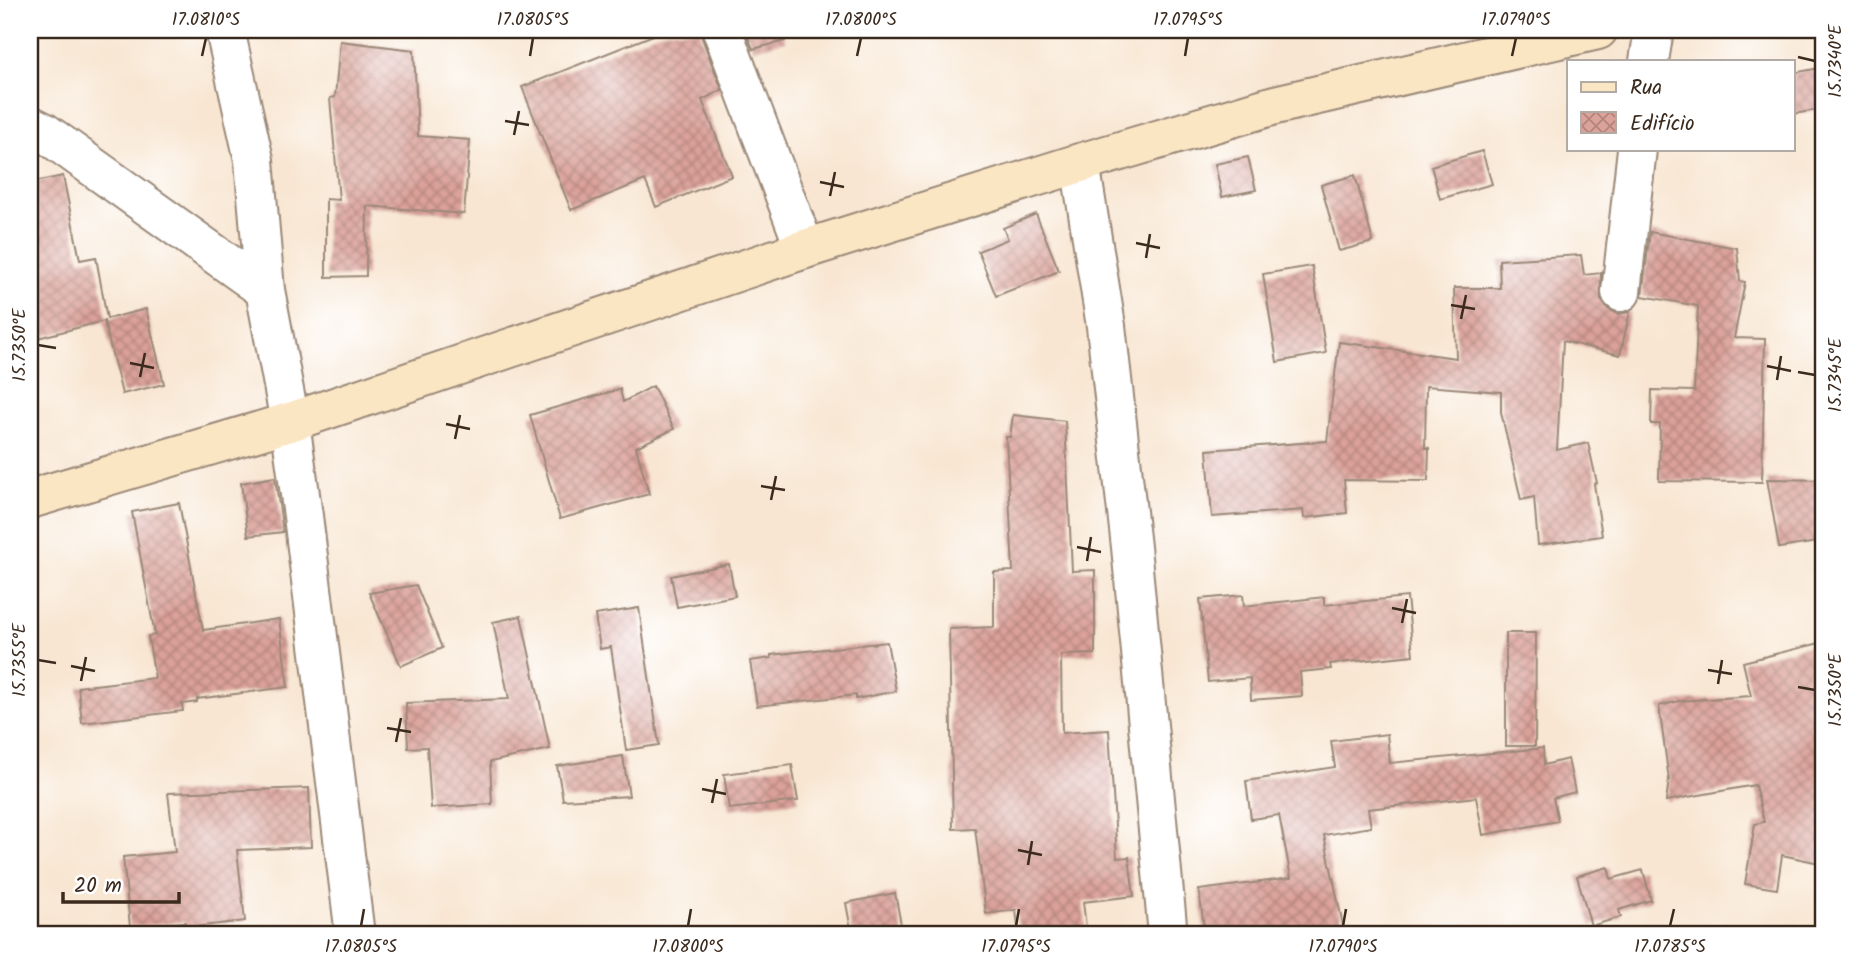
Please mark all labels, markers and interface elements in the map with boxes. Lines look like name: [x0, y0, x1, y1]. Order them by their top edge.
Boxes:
text: 17.0810°S: [172, 6, 241, 35]
text: 17.0805°S: [497, 6, 570, 35]
text: 17.0800°S: [825, 6, 897, 35]
text: 17.0795°S: [1153, 6, 1223, 35]
text: 17.0790°S: [1482, 6, 1551, 35]
text: 15.7340°E: [1822, 24, 1851, 98]
legend: [1567, 60, 1794, 150]
text: Rua: [1630, 72, 1662, 105]
text: Edifício: [1630, 108, 1695, 141]
text: 15.7350°E: [6, 308, 35, 382]
text: 15.7345°E: [1822, 337, 1851, 412]
text: 15.7355°E: [6, 622, 35, 697]
text: 15.7350°E: [1822, 653, 1851, 727]
scale bar: [63, 860, 178, 904]
text: 20 m: [74, 870, 122, 903]
text: 17.0805°S: [325, 933, 398, 962]
text: 17.0800°S: [652, 933, 724, 962]
text: 17.0795°S: [981, 933, 1051, 962]
text: 17.0790°S: [1309, 933, 1378, 962]
text: 17.0785°S: [1634, 933, 1706, 962]

